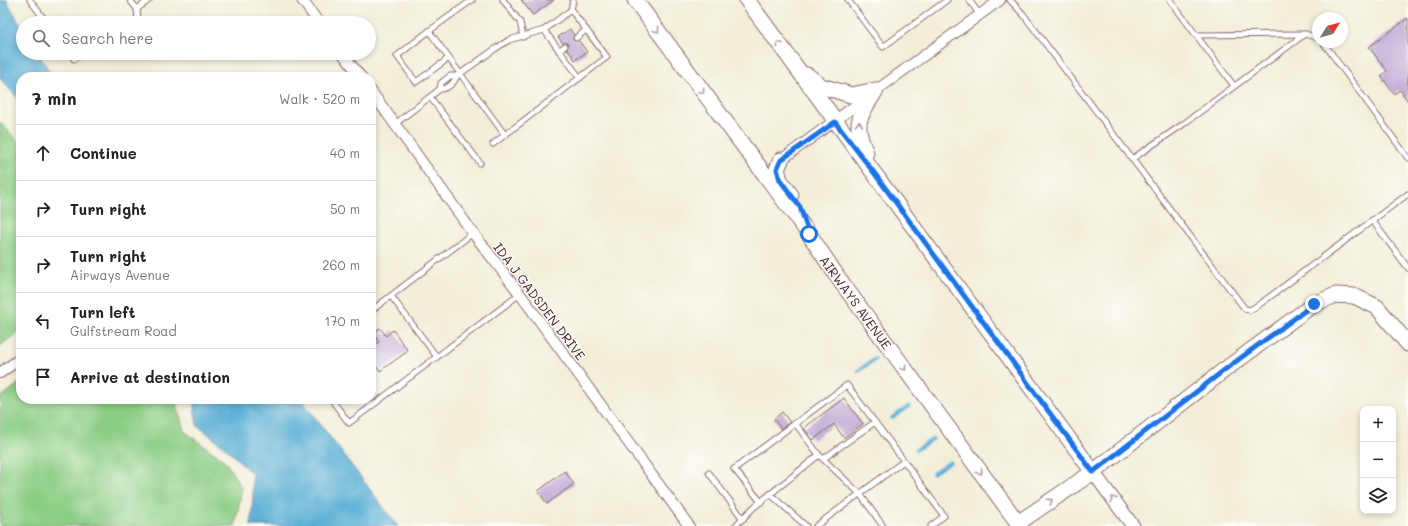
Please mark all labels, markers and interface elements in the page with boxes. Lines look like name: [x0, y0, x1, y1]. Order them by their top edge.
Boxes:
north arrow: [1312, 12, 1348, 48]
search box: [16, 16, 376, 60]
one-way arrow: [652, 25, 659, 32]
icon: search: [30, 27, 52, 49]
text: Search here: [62, 28, 153, 48]
one-way arrow: [777, 42, 784, 49]
one-way arrow: [697, 86, 704, 93]
text: 7 min: [32, 87, 77, 109]
text: Walk · 520 m: [279, 90, 360, 107]
one-way arrow: [854, 121, 863, 127]
icon: ahead: [32, 142, 54, 164]
text: Continue: [70, 143, 137, 163]
text: 40 m: [330, 144, 360, 161]
icon: right: [32, 198, 54, 220]
text: Turn right: [70, 199, 147, 219]
text: 50 m: [330, 200, 360, 217]
route start: [800, 225, 818, 243]
street label: IDA J GADSDEN DRIVE: [490, 239, 590, 363]
text: Turn right: [70, 246, 147, 266]
street label: AIRWAYS AVENUE: [816, 252, 896, 352]
icon: right: [32, 254, 54, 276]
text: 260 m: [322, 256, 360, 273]
text: Airways Avenue: [70, 266, 170, 283]
route end: [1305, 295, 1323, 313]
text: Turn left: [70, 302, 135, 322]
icon: left: [32, 310, 54, 332]
text: 170 m: [324, 312, 360, 329]
text: Gulfstream Road: [70, 322, 177, 339]
one-way arrow: [899, 364, 906, 371]
icon: arrive: [32, 366, 54, 388]
text: Arrive at destination: [70, 367, 230, 387]
map controls: [1360, 406, 1396, 514]
button: +: [1360, 406, 1396, 442]
button: −: [1360, 442, 1396, 478]
one-way arrow: [975, 467, 982, 474]
button: layers: [1360, 478, 1396, 514]
one-way arrow: [1110, 496, 1118, 503]
one-way arrow: [1046, 498, 1053, 506]

